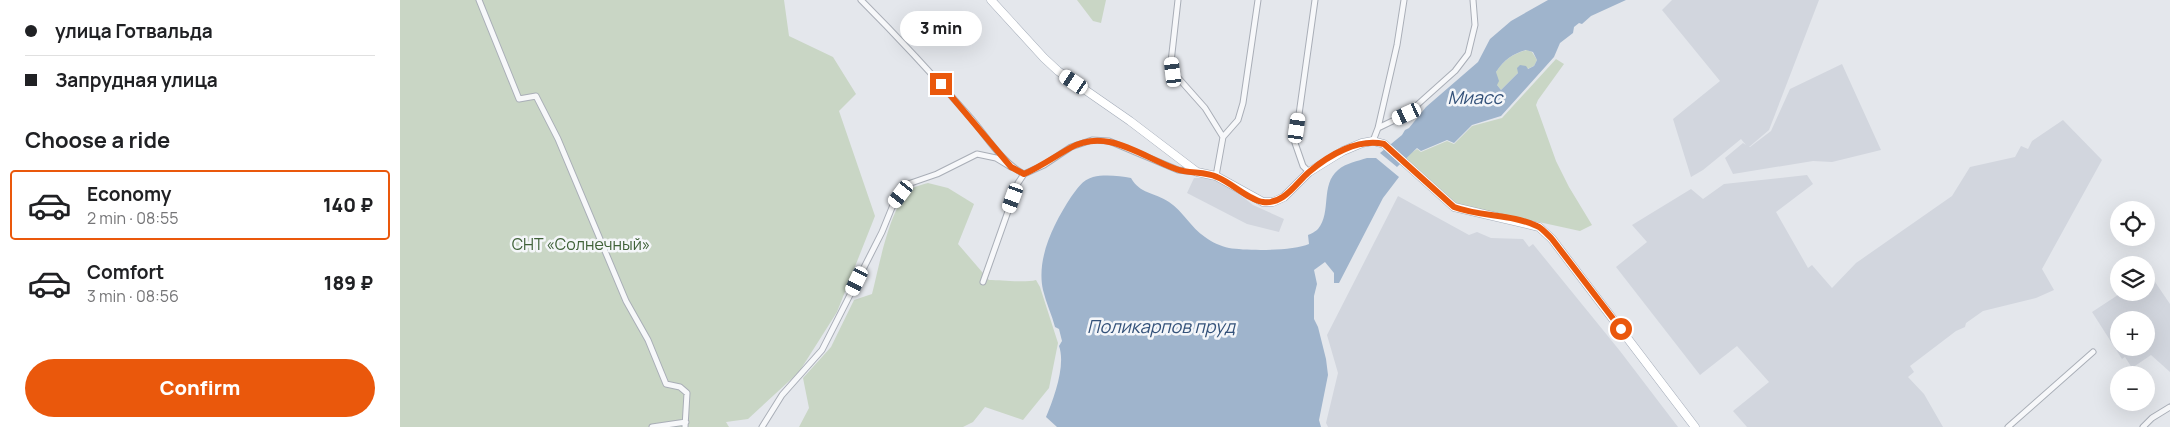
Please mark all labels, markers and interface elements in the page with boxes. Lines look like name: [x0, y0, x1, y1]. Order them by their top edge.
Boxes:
callout: 3 min: [900, 12, 982, 46]
text: 3 min: [920, 17, 962, 39]
text: улица Готвальда: [55, 18, 213, 44]
car: [1163, 56, 1182, 88]
text: Запрудная улица: [55, 67, 218, 93]
car: [1057, 67, 1090, 97]
route end: [930, 73, 952, 95]
water label: Миасс: [1447, 85, 1505, 109]
car: [1390, 101, 1423, 127]
car: [1287, 112, 1306, 144]
text: Choose a ride: [25, 125, 170, 155]
car: [885, 178, 916, 210]
text: Economy: [87, 181, 171, 207]
car: [1000, 181, 1025, 215]
icon: car: [27, 183, 72, 228]
text: 140 ₽: [323, 192, 373, 218]
map controls: [2110, 201, 2155, 411]
button: locate: [2110, 201, 2155, 246]
text: 2 min · 08:55: [87, 207, 178, 229]
park label: СНТ «Солнечный»: [512, 233, 650, 255]
button: layers: [2110, 256, 2155, 301]
text: Comfort: [87, 259, 164, 285]
icon: car: [27, 261, 72, 306]
car: [843, 264, 870, 298]
text: 189 ₽: [324, 270, 373, 296]
text: 3 min · 08:56: [87, 285, 179, 307]
button: +: [2110, 311, 2155, 356]
water label: Поликарпов пруд: [1087, 314, 1236, 338]
route start: [1610, 318, 1632, 340]
button: Confirm: [25, 359, 375, 417]
button: −: [2110, 366, 2155, 411]

